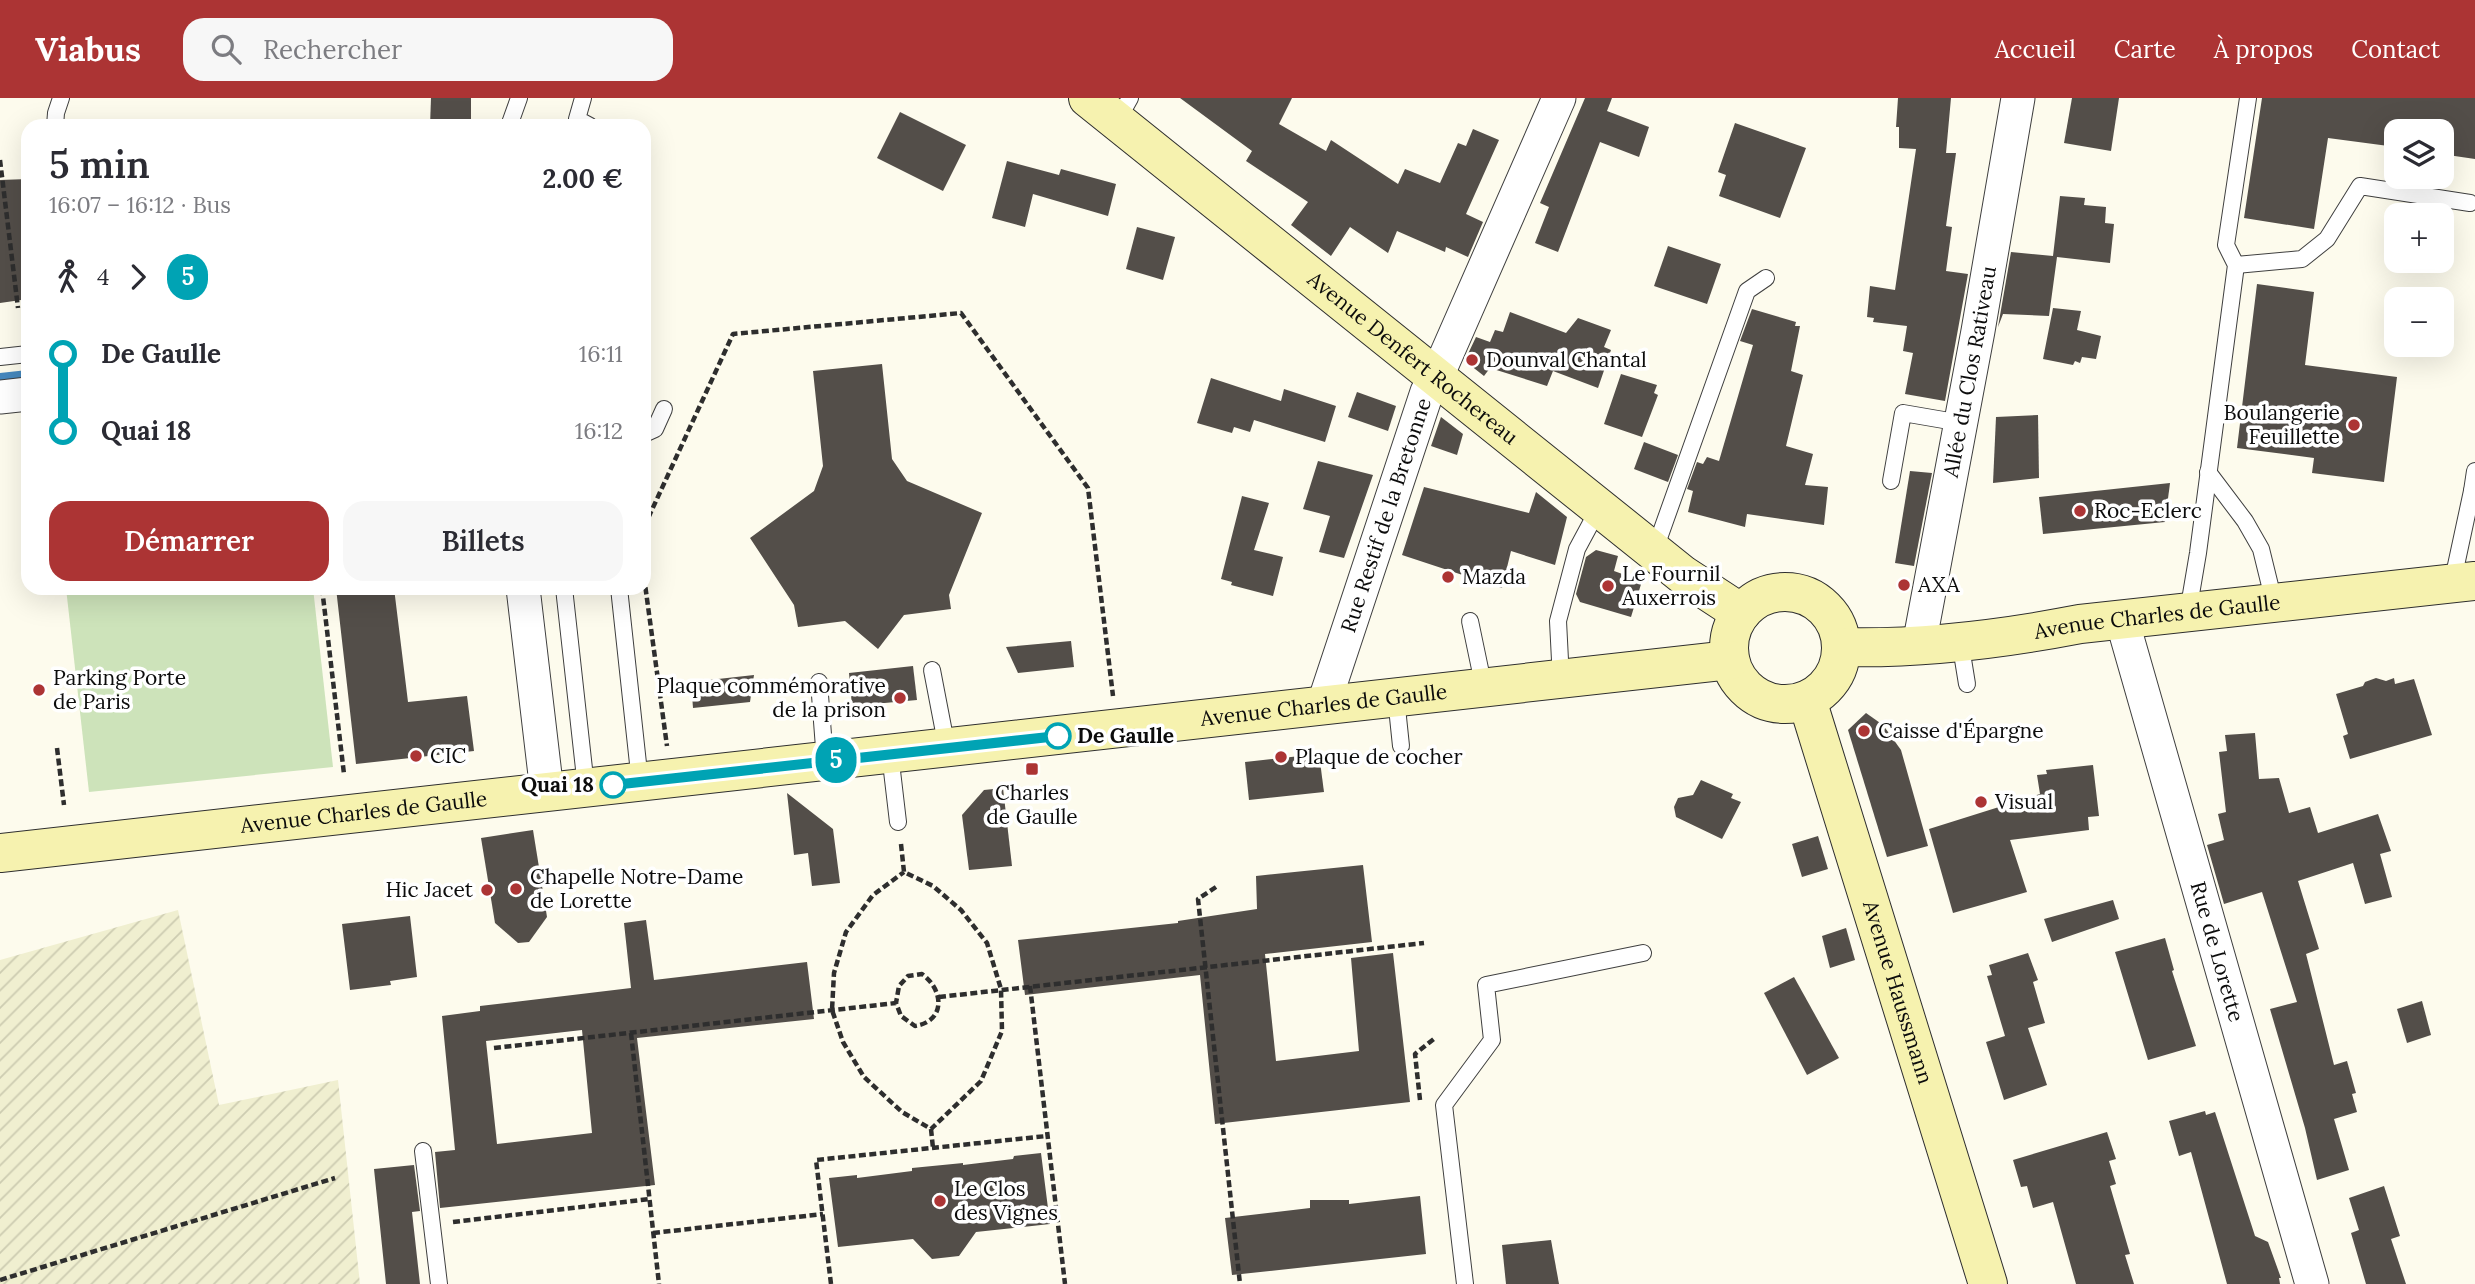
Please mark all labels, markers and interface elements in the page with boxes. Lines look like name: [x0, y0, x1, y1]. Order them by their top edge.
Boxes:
search box: [183, 18, 673, 81]
text: Viabus: [35, 28, 141, 70]
icon: search: [207, 30, 245, 68]
text: Rechercher: [263, 33, 402, 66]
text: Accueil: [1995, 34, 2076, 65]
text: Carte: [2114, 34, 2176, 65]
text: À propos: [2214, 34, 2313, 65]
text: Contact: [2351, 34, 2440, 65]
map controls: [2384, 119, 2454, 357]
button: layers: [2384, 119, 2454, 189]
text: 5 min: [49, 140, 150, 188]
text: 2.00 €: [543, 162, 623, 195]
text: 16:07 – 16:12 · Bus: [49, 190, 231, 219]
button: +: [2384, 203, 2454, 273]
icon: walk: [49, 258, 87, 296]
icon: forward: [119, 258, 157, 296]
text: 5: [181, 261, 194, 292]
text: 4: [97, 262, 109, 291]
street label: Allée du Clos Rativeau: [1937, 264, 2002, 481]
street label: Avenue Denfert Rochereau: [1301, 265, 1524, 450]
button: −: [2384, 287, 2454, 357]
text: De Gaulle: [101, 337, 221, 370]
text: 16:11: [579, 339, 623, 368]
place label: Dounval Chantal: [1486, 346, 1647, 373]
marker: Dounval Chantal: [1464, 352, 1480, 368]
street label: Rue Restif de la Bretonne: [1334, 394, 1437, 636]
place label: Boulangerie Feuillette: [2224, 399, 2340, 450]
text: Quai 18: [101, 414, 191, 447]
text: 16:12: [575, 416, 623, 445]
marker: Boulangerie Feuillette: [2346, 417, 2362, 433]
place label: Roc-Eclerc: [2094, 497, 2202, 524]
button: Démarrer: [49, 501, 329, 581]
button: Billets: [343, 501, 623, 581]
marker: Roc-Eclerc: [2072, 503, 2088, 519]
place label: Le Fournil Auxerrois: [1621, 560, 1721, 611]
place label: Mazda: [1462, 563, 1526, 590]
marker: Mazda: [1440, 569, 1456, 585]
place label: AXA: [1917, 571, 1961, 598]
marker: AXA: [1896, 577, 1912, 593]
marker: Le Fournil Auxerrois: [1600, 578, 1616, 594]
street label: Avenue Charles de Gaulle: [2031, 588, 2282, 645]
place label: Parking Porte de Paris: [53, 664, 186, 715]
place label: Plaque commémorative de la prison: [657, 672, 886, 723]
street label: Avenue Charles de Gaulle: [1198, 678, 1448, 732]
marker: Parking Porte de Paris: [31, 682, 47, 698]
marker: Plaque commémorative de la prison: [892, 690, 908, 706]
place label: Caisse d'Épargne: [1878, 717, 2044, 744]
place label: De Gaulle: [1077, 722, 1174, 749]
marker: De Gaulle: [1045, 723, 1071, 749]
marker: Caisse d'Épargne: [1856, 723, 1872, 739]
line badge: 5: [813, 737, 859, 783]
place label: CIC: [430, 742, 467, 769]
place label: Plaque de cocher: [1295, 743, 1463, 770]
text: 5: [830, 744, 842, 775]
marker: CIC: [408, 748, 424, 764]
marker: Plaque de cocher: [1273, 749, 1289, 765]
marker: Charles de Gaulle: [1024, 761, 1040, 777]
place label: Quai 18: [521, 771, 594, 798]
marker: Quai 18: [600, 772, 626, 798]
place label: Charles de Gaulle: [986, 779, 1078, 830]
street label: Avenue Charles de Gaulle: [238, 785, 488, 839]
place label: Visual: [1994, 788, 2053, 815]
marker: Visual: [1973, 794, 1989, 810]
place label: Chapelle Notre-Dame de Lorette: [530, 863, 743, 914]
place label: Hic Jacet: [385, 876, 474, 903]
street label: Rue de Lorette: [2185, 878, 2250, 1025]
marker: Chapelle Notre-Dame de Lorette: [508, 881, 524, 897]
marker: Hic Jacet: [479, 882, 495, 898]
street label: Avenue Haussmann: [1857, 896, 1939, 1088]
place label: Le Clos des Vignes: [954, 1175, 1058, 1226]
marker: Le Clos des Vignes: [932, 1193, 948, 1209]

